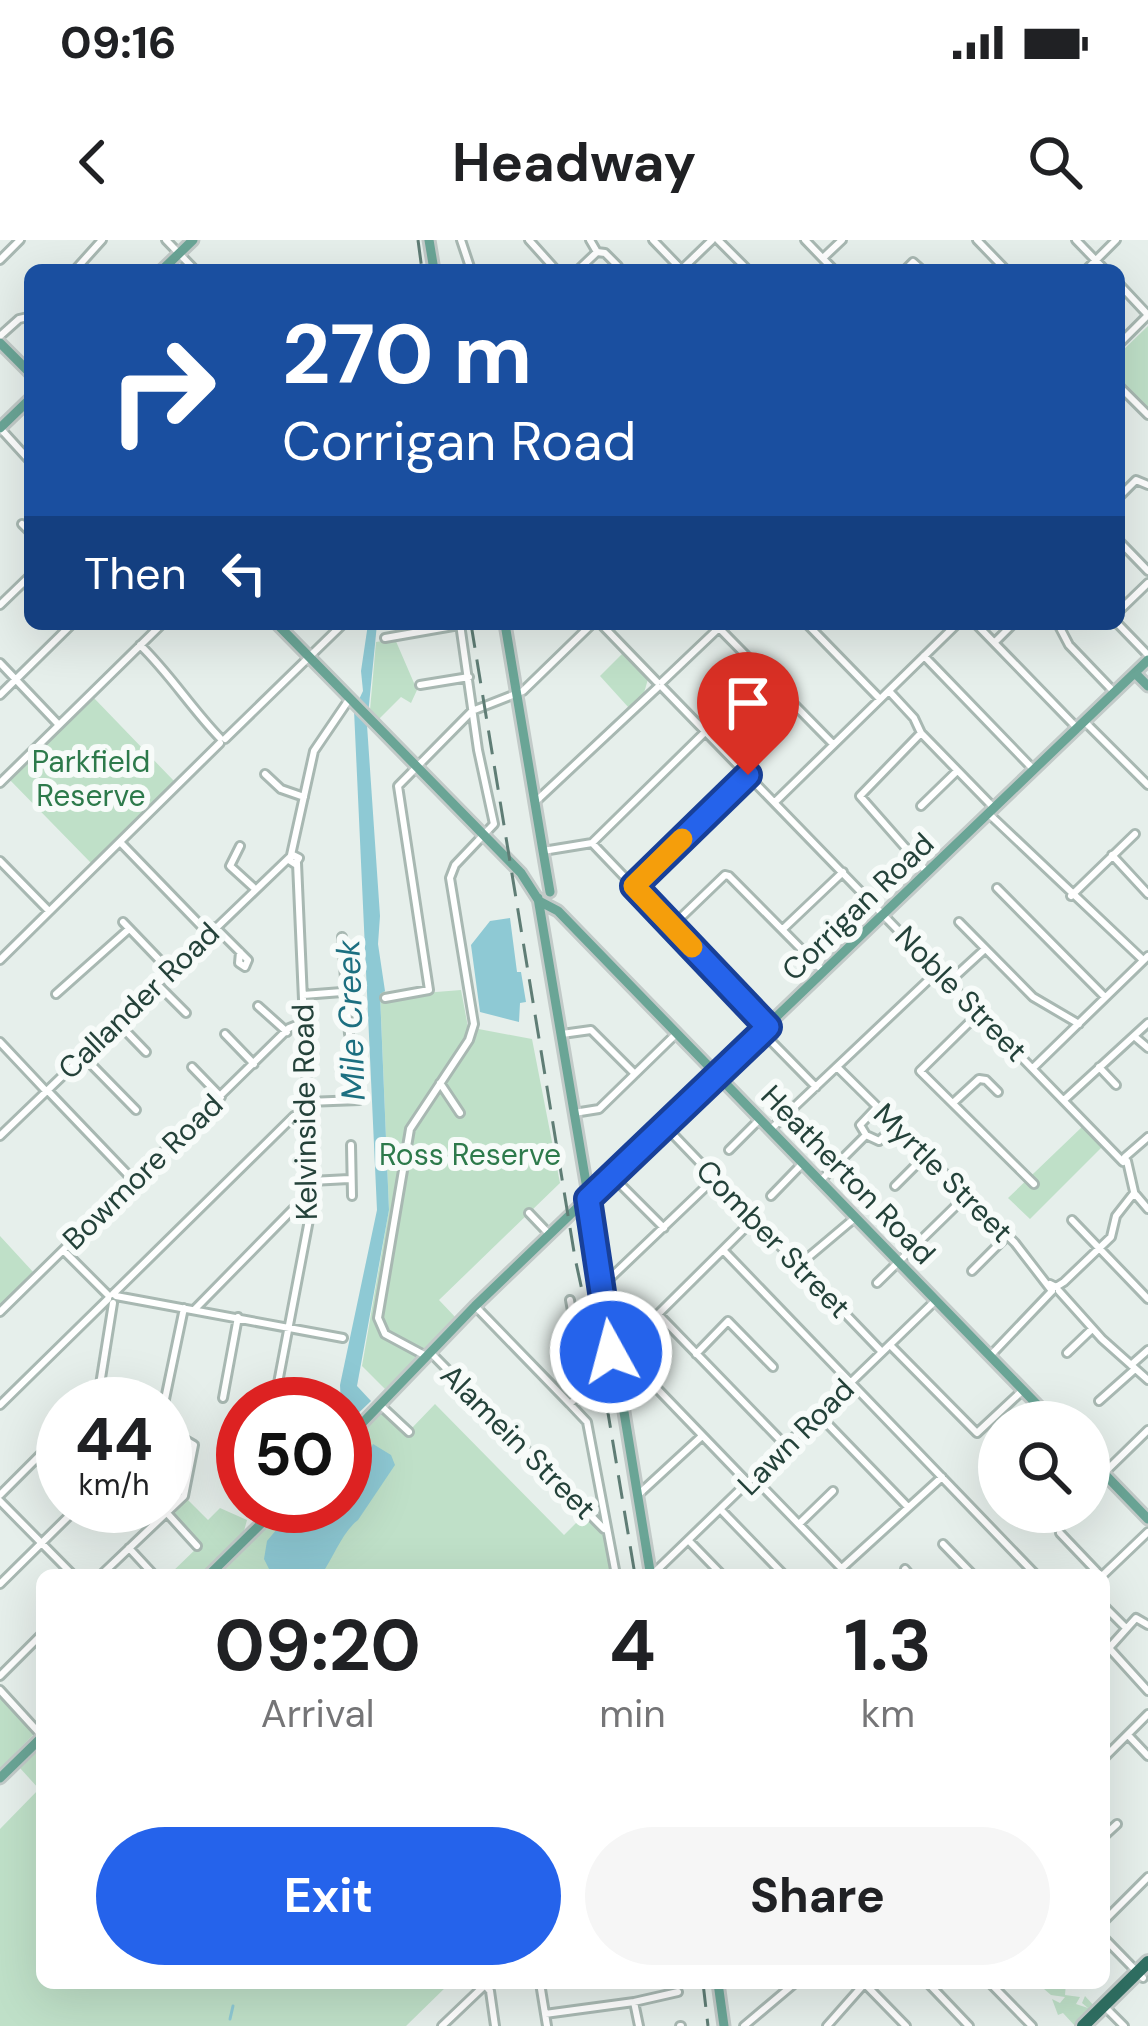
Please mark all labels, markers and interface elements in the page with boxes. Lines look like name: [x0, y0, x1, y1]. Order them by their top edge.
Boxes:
text: 09:16: [60, 13, 177, 72]
text: Headway: [452, 127, 696, 198]
icon: back: [60, 129, 126, 195]
icon: search: [1022, 129, 1088, 195]
text: 270 m: [282, 300, 532, 409]
icon: right: [84, 312, 240, 468]
text: Corrigan Road: [282, 406, 636, 477]
icon: left: [211, 540, 277, 606]
text: Then: [84, 544, 187, 603]
pin: [697, 652, 799, 775]
icon: arrive: [715, 670, 781, 736]
park label: Parkfield Reserve: [32, 742, 150, 815]
street label: Corrigan Road: [773, 824, 942, 989]
street label: Callander Road: [50, 914, 228, 1087]
street label: Noble Street: [887, 918, 1036, 1070]
water label: Mile Creek: [326, 939, 375, 1101]
street label: Kelvinside Road: [283, 1003, 326, 1221]
street label: Heatherton Road: [753, 1077, 944, 1273]
street label: Bowmore Road: [54, 1085, 231, 1258]
street label: Myrtle Street: [865, 1095, 1021, 1251]
park label: Ross Reserve: [379, 1135, 561, 1174]
street label: Comber Street: [688, 1151, 859, 1326]
position arrow: [548, 1289, 674, 1415]
street label: Alamein Street: [432, 1356, 604, 1528]
street label: Lawn Road: [729, 1370, 862, 1503]
speed limit sign: 50: [216, 1377, 372, 1533]
text: 44: [75, 1400, 153, 1479]
map controls: [978, 1401, 1110, 1533]
button: search: [978, 1401, 1110, 1533]
text: km/h: [79, 1465, 149, 1504]
text: 09:20: [214, 1599, 421, 1692]
text: 4: [609, 1599, 656, 1692]
text: 1.3: [844, 1599, 932, 1692]
text: Arrival: [261, 1688, 374, 1739]
text: min: [599, 1688, 666, 1739]
text: km: [861, 1688, 915, 1739]
button: Exit: [96, 1827, 561, 1965]
button: Share: [585, 1827, 1050, 1965]

